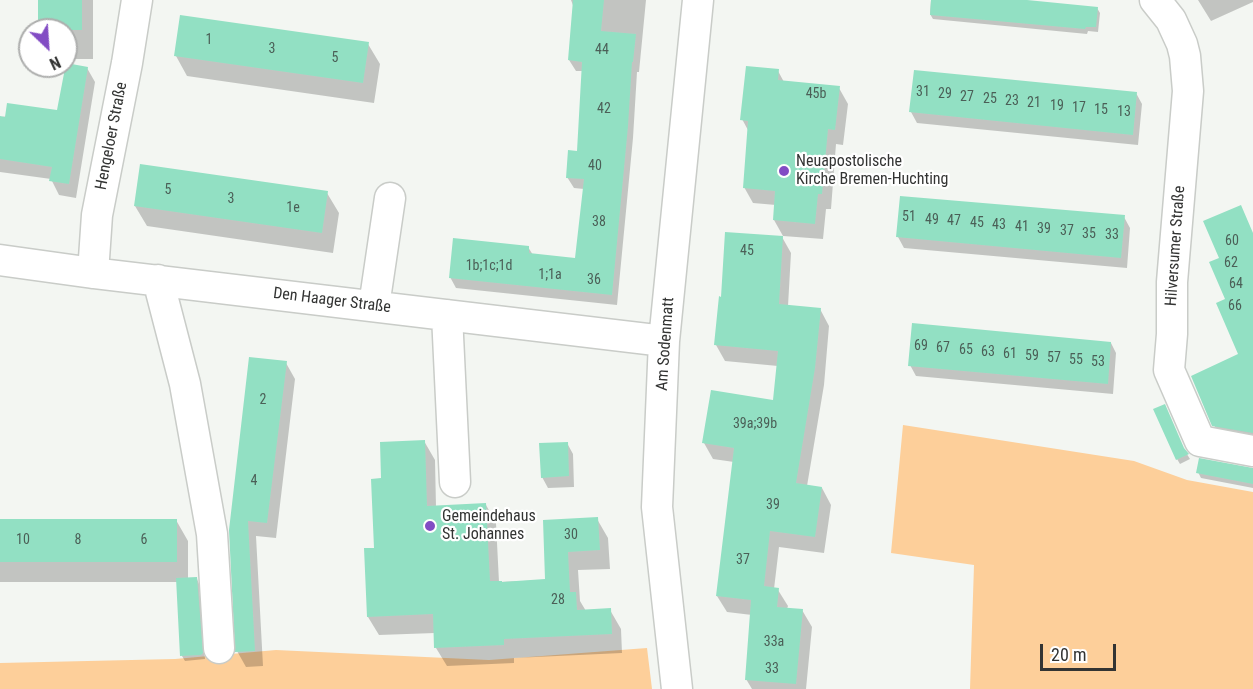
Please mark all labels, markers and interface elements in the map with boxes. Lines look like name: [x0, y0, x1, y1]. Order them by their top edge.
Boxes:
north arrow: [18, 18, 78, 78]
house number: 1: [206, 32, 212, 48]
house number: 3: [269, 41, 275, 57]
house number: 44: [595, 42, 609, 58]
house number: 5: [332, 50, 338, 66]
text: N: [47, 52, 63, 74]
street label: Hengeloer Straße: [92, 80, 132, 192]
house number: 31: [916, 84, 930, 100]
house number: 45b: [806, 86, 826, 102]
house number: 29: [938, 86, 952, 102]
house number: 27: [960, 89, 974, 105]
house number: 25: [983, 91, 997, 107]
house number: 23: [1005, 93, 1019, 109]
house number: 21: [1027, 95, 1041, 111]
house number: 19: [1050, 98, 1064, 114]
house number: 17: [1072, 100, 1086, 116]
house number: 42: [597, 101, 611, 117]
house number: 15: [1094, 102, 1108, 118]
house number: 13: [1117, 104, 1131, 120]
place label: Neuapostolische Kirche Bremen-Huchting: [796, 152, 948, 190]
house number: 40: [588, 158, 602, 174]
marker: Neuapostolische Kirche Bremen-Huchting: [777, 164, 791, 178]
house number: 5: [165, 182, 171, 198]
street label: Hilversumer Straße: [1162, 185, 1190, 307]
house number: 3: [228, 191, 234, 207]
house number: 1e: [286, 200, 300, 216]
house number: 51: [902, 209, 916, 225]
house number: 49: [925, 212, 939, 228]
house number: 47: [947, 213, 961, 229]
house number: 38: [592, 214, 606, 230]
house number: 45: [970, 215, 984, 231]
house number: 43: [992, 217, 1006, 233]
house number: 41: [1015, 219, 1029, 235]
house number: 39: [1037, 221, 1051, 237]
house number: 37: [1060, 223, 1074, 239]
house number: 35: [1082, 226, 1096, 242]
house number: 33: [1105, 227, 1119, 243]
house number: 60: [1225, 233, 1239, 249]
house number: 45: [740, 243, 754, 259]
house number: 62: [1224, 255, 1238, 271]
house number: 1b;1c;1d: [466, 258, 512, 274]
house number: 1;1a: [538, 267, 562, 283]
house number: 36: [587, 272, 601, 288]
house number: 64: [1229, 276, 1243, 292]
street label: Den Haager Straße: [272, 284, 392, 318]
street label: Am Sodenmatt: [653, 297, 679, 391]
house number: 66: [1228, 298, 1242, 314]
house number: 69: [914, 338, 928, 354]
house number: 67: [936, 340, 950, 356]
house number: 65: [959, 342, 973, 358]
house number: 63: [981, 344, 995, 360]
house number: 61: [1003, 346, 1017, 362]
house number: 59: [1025, 348, 1039, 364]
house number: 57: [1047, 350, 1061, 366]
house number: 55: [1069, 352, 1083, 368]
house number: 53: [1091, 354, 1105, 370]
house number: 2: [260, 392, 266, 408]
house number: 39a;39b: [733, 416, 777, 432]
house number: 4: [251, 473, 257, 489]
house number: 39: [766, 497, 780, 513]
place label: Gemeindehaus St. Johannes: [442, 507, 536, 545]
marker: Gemeindehaus St. Johannes: [423, 519, 437, 533]
house number: 30: [564, 527, 578, 543]
house number: 10: [16, 532, 30, 548]
house number: 8: [75, 532, 81, 548]
house number: 6: [141, 532, 147, 548]
house number: 37: [736, 552, 750, 568]
house number: 28: [551, 592, 565, 608]
scale bar: [1043, 632, 1120, 670]
house number: 33a: [764, 634, 784, 650]
text: 20 m: [1051, 644, 1086, 665]
house number: 33: [765, 661, 779, 677]

